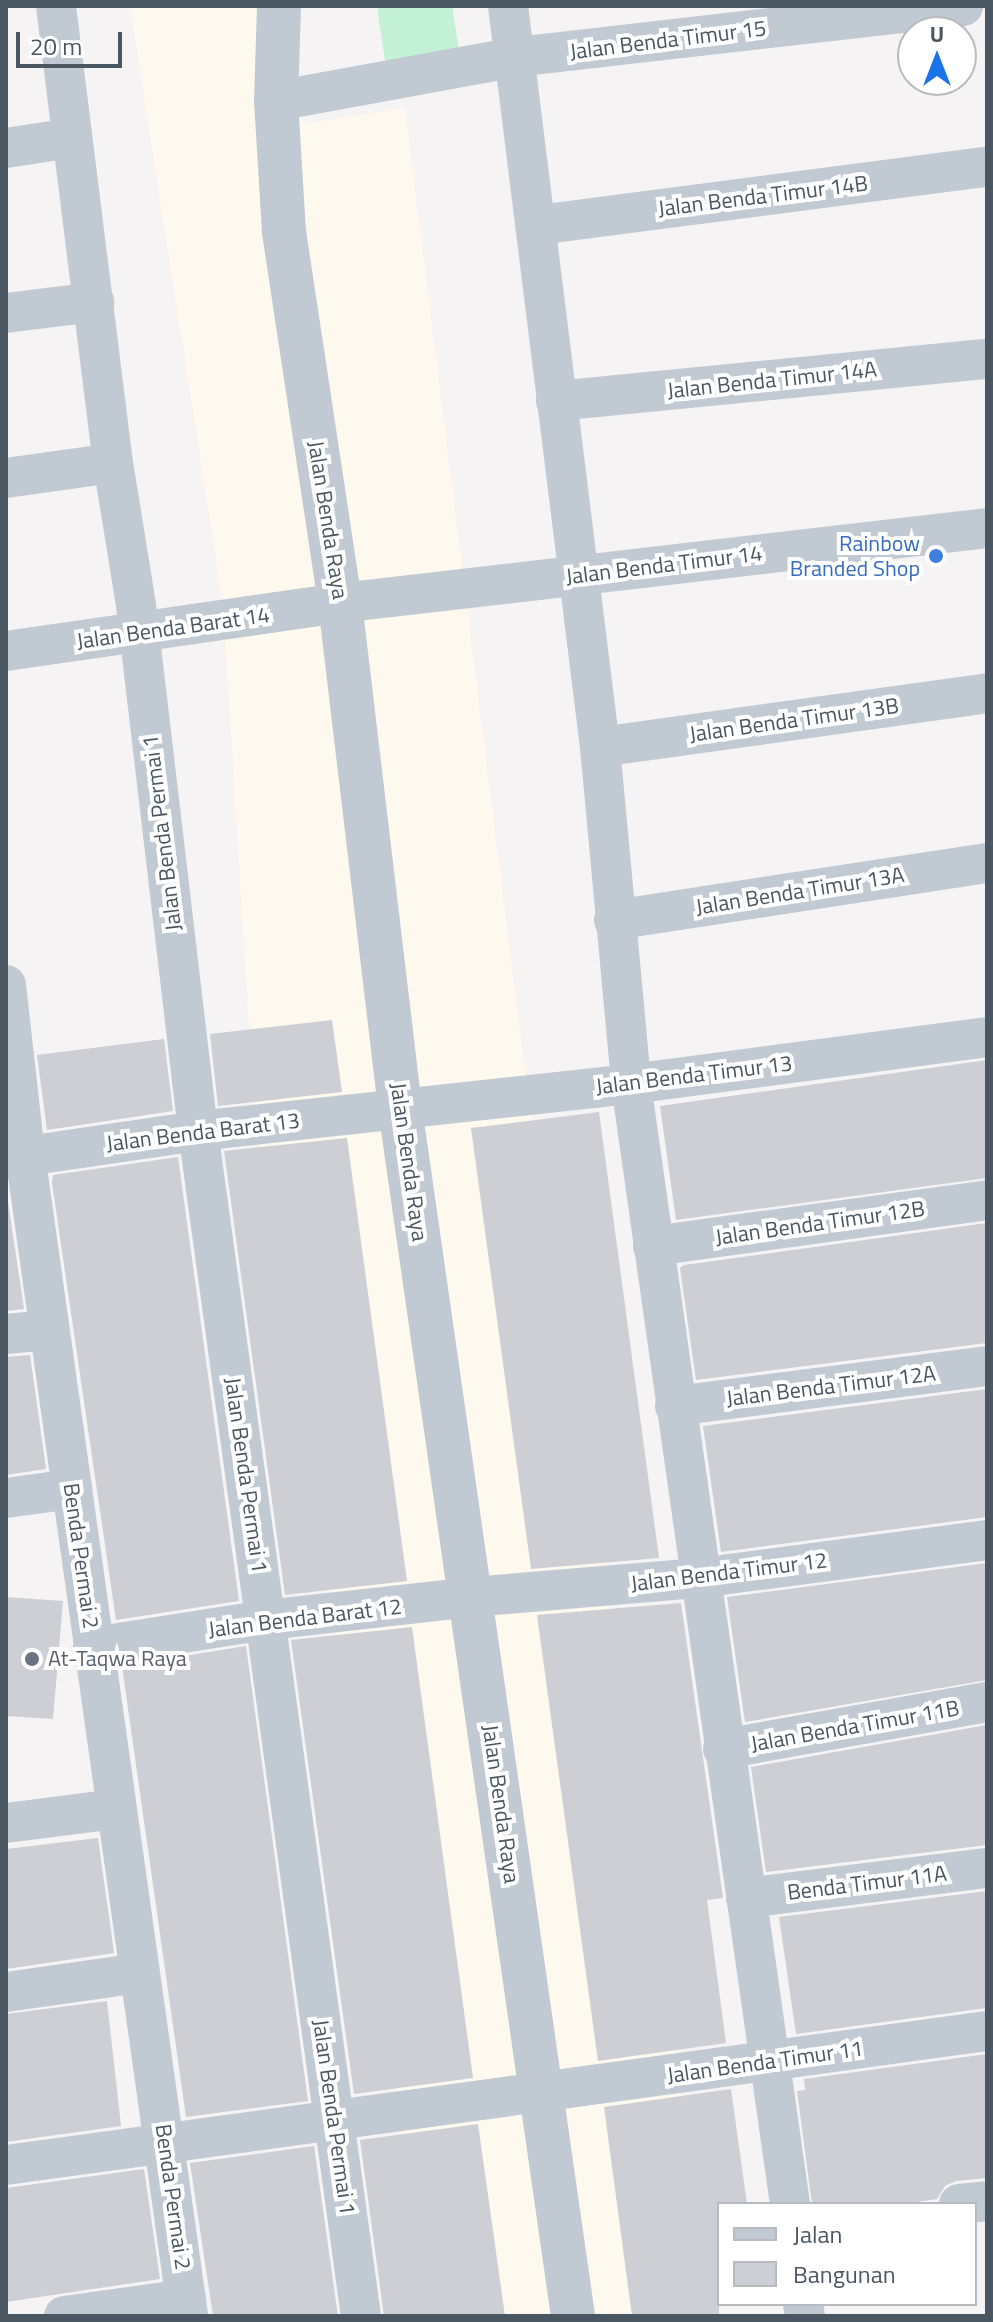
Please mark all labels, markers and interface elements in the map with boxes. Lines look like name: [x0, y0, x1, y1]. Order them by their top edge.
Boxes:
street label: Jalan Benda Timur 15: [568, 15, 768, 65]
scale bar: [20, 16, 126, 66]
north arrow: [897, 16, 977, 96]
text: U: [930, 17, 944, 51]
text: 20 m: [30, 28, 82, 64]
street label: Jalan Benda Timur 14B: [657, 170, 869, 222]
street label: Jalan Benda Timur 14A: [666, 356, 878, 404]
street label: Jalan Benda Raya: [302, 439, 354, 601]
place label: Rainbow Branded Shop: [790, 530, 920, 582]
street label: Jalan Benda Timur 14: [564, 540, 764, 590]
marker: Rainbow Branded Shop: [927, 547, 945, 565]
street label: Jalan Benda Barat 14: [75, 601, 271, 655]
street label: Jalan Benda Timur 13B: [688, 692, 900, 748]
street label: Jalan Benda Permai 1: [137, 734, 187, 932]
street label: Jalan Benda Timur 13A: [694, 861, 906, 921]
street label: Jalan Benda Timur 13: [594, 1050, 794, 1100]
street label: Jalan Benda Raya: [385, 1081, 433, 1243]
street label: Jalan Benda Barat 13: [105, 1107, 301, 1157]
street label: Jalan Benda Timur 12B: [714, 1195, 926, 1251]
street label: Jalan Benda Timur 12A: [725, 1360, 937, 1412]
street label: Jalan Benda Permai 1: [219, 1376, 273, 1574]
street label: Benda Permai 2: [58, 1481, 104, 1631]
street label: Jalan Benda Timur 12: [629, 1547, 829, 1597]
street label: Jalan Benda Barat 12: [207, 1593, 403, 1643]
place label: At-Taqwa Raya: [48, 1646, 187, 1672]
marker: At-Taqwa Raya: [23, 1650, 41, 1668]
street label: Jalan Benda Timur 11B: [749, 1695, 961, 1757]
street label: Jalan Benda Raya: [477, 1723, 525, 1885]
street label: Benda Timur 11A: [786, 1860, 948, 1906]
street label: Jalan Benda Permai 1: [307, 2018, 361, 2216]
street label: Jalan Benda Timur 11: [665, 2035, 865, 2089]
street label: Benda Permai 2: [150, 2122, 196, 2272]
legend: [717, 2202, 977, 2306]
text: Jalan: [793, 2216, 842, 2252]
text: Bangunan: [793, 2256, 896, 2292]

